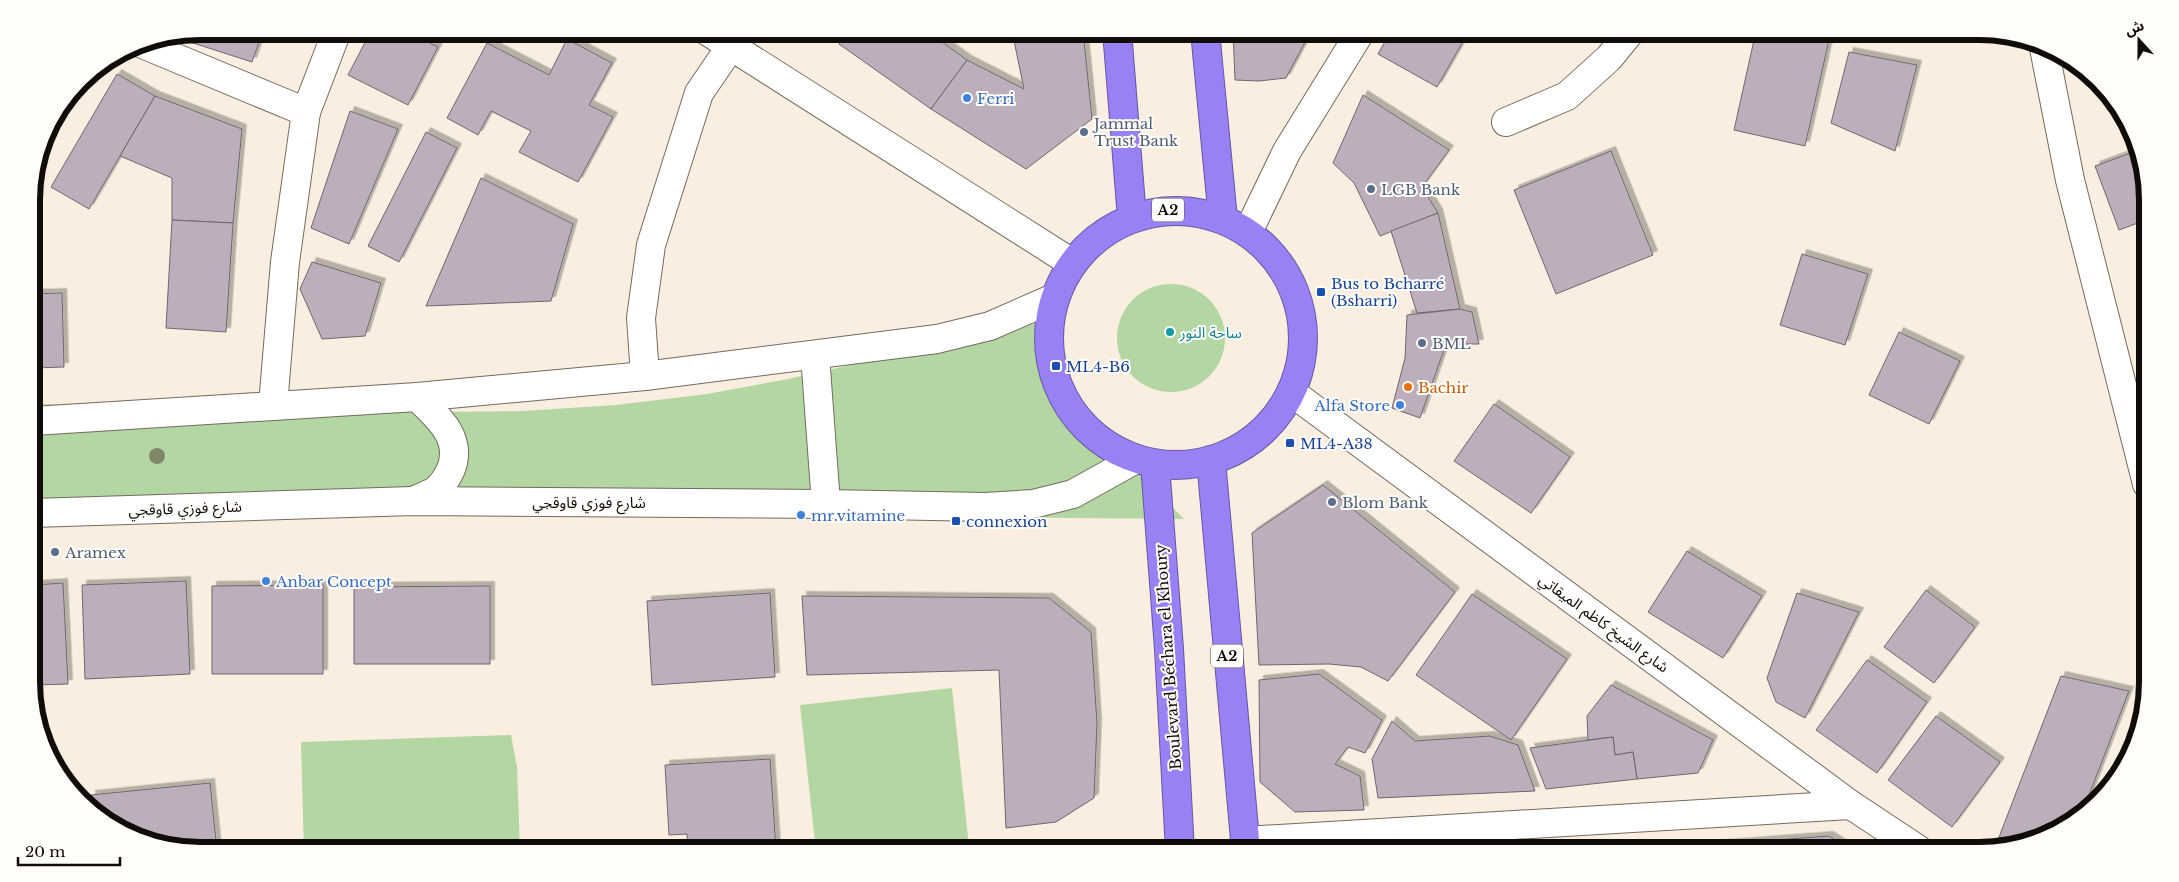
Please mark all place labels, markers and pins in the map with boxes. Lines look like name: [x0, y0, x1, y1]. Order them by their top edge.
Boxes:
place label: Ferri: [977, 89, 1014, 108]
marker: Ferri: [961, 92, 973, 104]
place label: Jammal Trust Bank: [1092, 114, 1179, 150]
marker: Jammal Trust Bank: [1078, 126, 1090, 138]
place label: LGB Bank: [1381, 180, 1461, 199]
marker: LGB Bank: [1365, 183, 1377, 195]
place label: Bus to Bcharré (Bsharri): [1331, 274, 1444, 310]
marker: Bus to Bcharré (Bsharri): [1315, 286, 1327, 298]
place label: ساحة النور: [1179, 323, 1242, 342]
marker: ساحة النور: [1164, 326, 1176, 338]
place label: BML: [1432, 334, 1471, 353]
marker: BML: [1416, 337, 1428, 349]
place label: ML4-B6: [1066, 357, 1130, 376]
marker: ML4-B6: [1050, 360, 1062, 372]
place label: Bachir: [1418, 378, 1469, 397]
marker: Bachir: [1402, 381, 1414, 393]
place label: Alfa Store: [1313, 396, 1390, 415]
marker: Alfa Store: [1394, 399, 1406, 411]
place label: ML4-A38: [1300, 434, 1373, 453]
marker: ML4-A38: [1284, 437, 1296, 449]
place label: Blom Bank: [1342, 493, 1429, 512]
marker: Blom Bank: [1326, 496, 1338, 508]
place label: mr.vitamine: [811, 506, 905, 525]
marker: mr.vitamine: [795, 509, 807, 521]
place label: connexion: [966, 512, 1047, 531]
marker: connexion: [950, 515, 962, 527]
place label: Aramex: [64, 543, 126, 562]
marker: Aramex: [49, 546, 61, 558]
place label: Anbar Concept: [275, 572, 392, 591]
marker: Anbar Concept: [260, 575, 272, 587]

